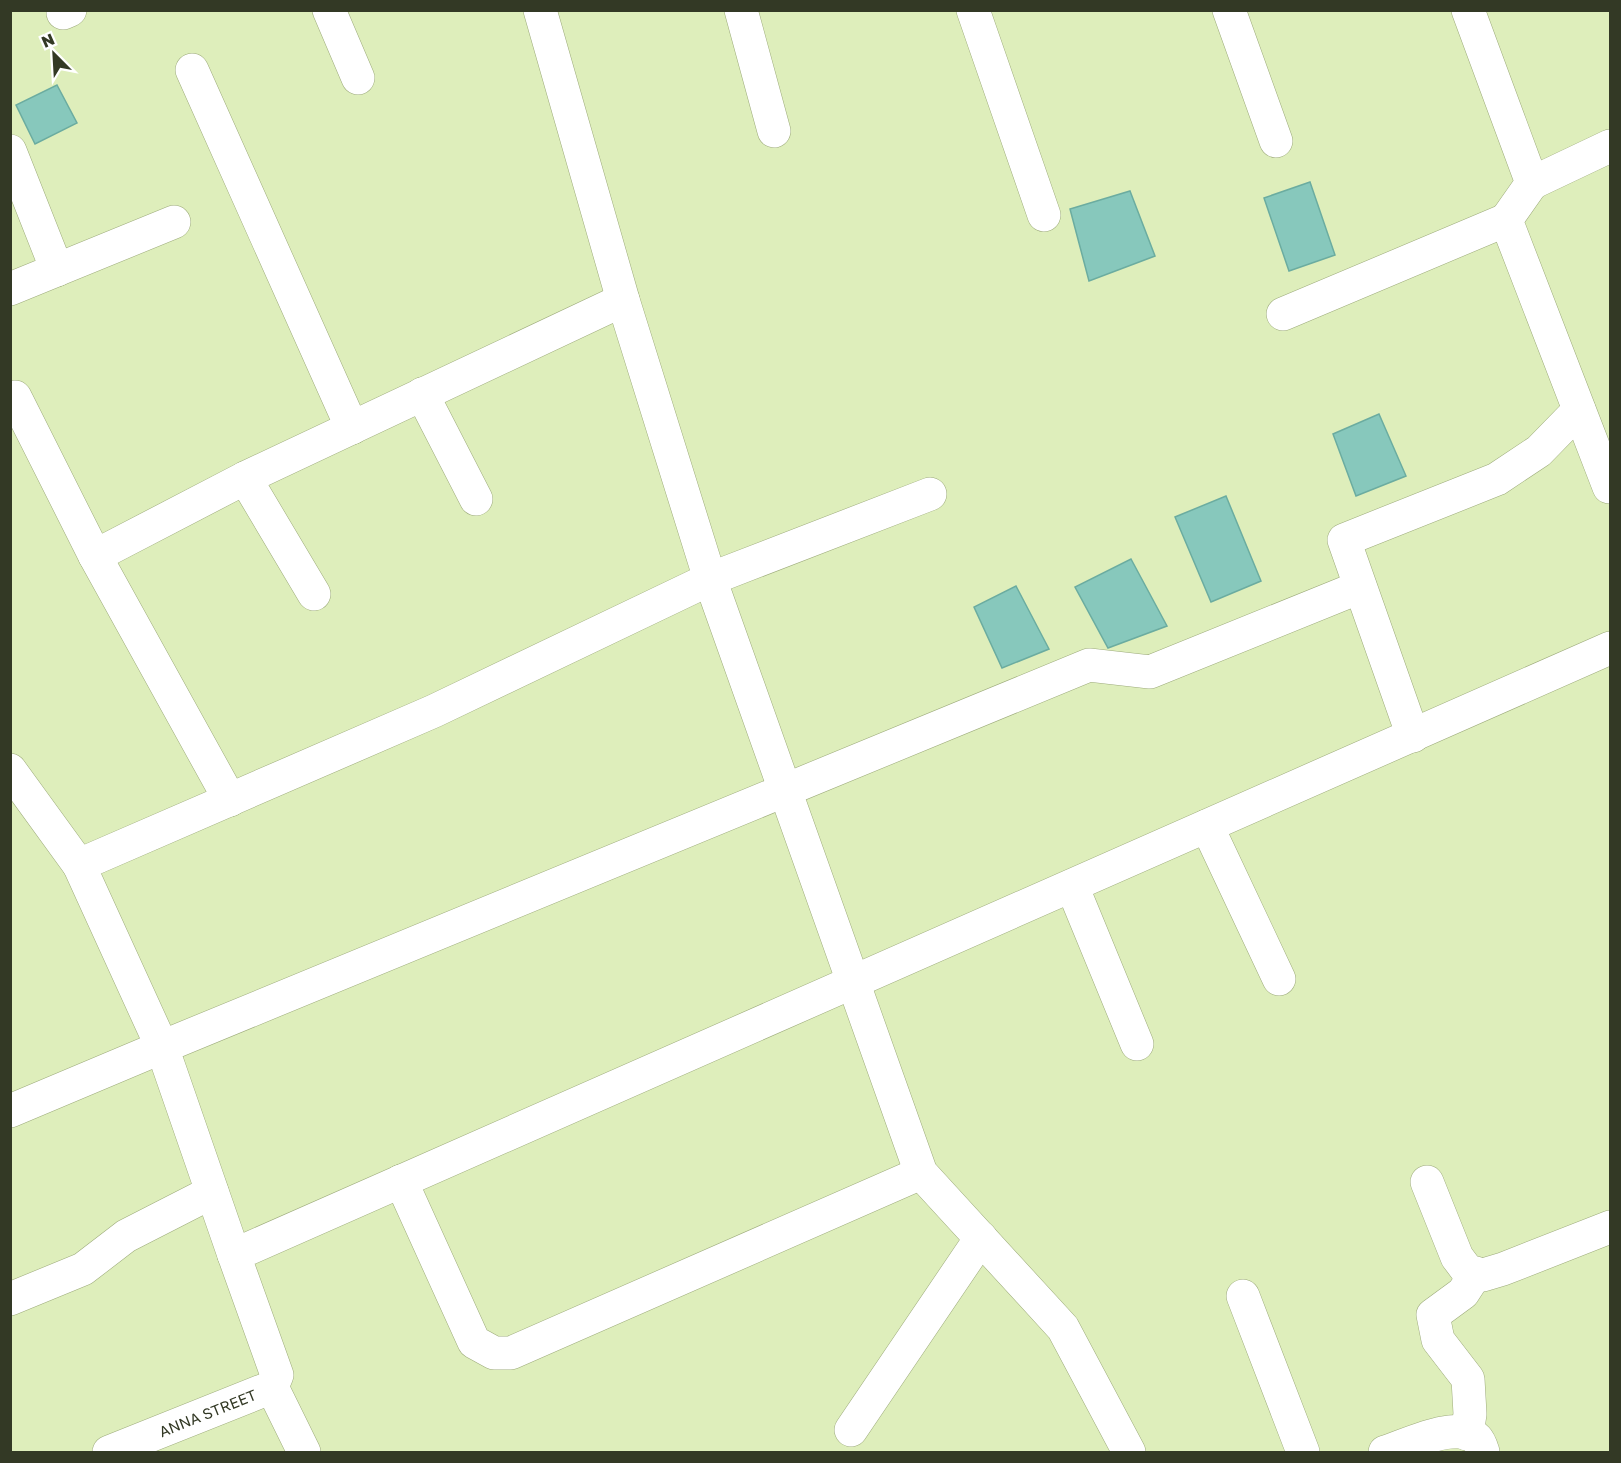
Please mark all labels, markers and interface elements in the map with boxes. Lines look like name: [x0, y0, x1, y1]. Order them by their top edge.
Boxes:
north arrow: [24, 24, 84, 84]
text: N: [38, 29, 58, 52]
street label: ANNA STREET: [156, 1385, 259, 1440]

